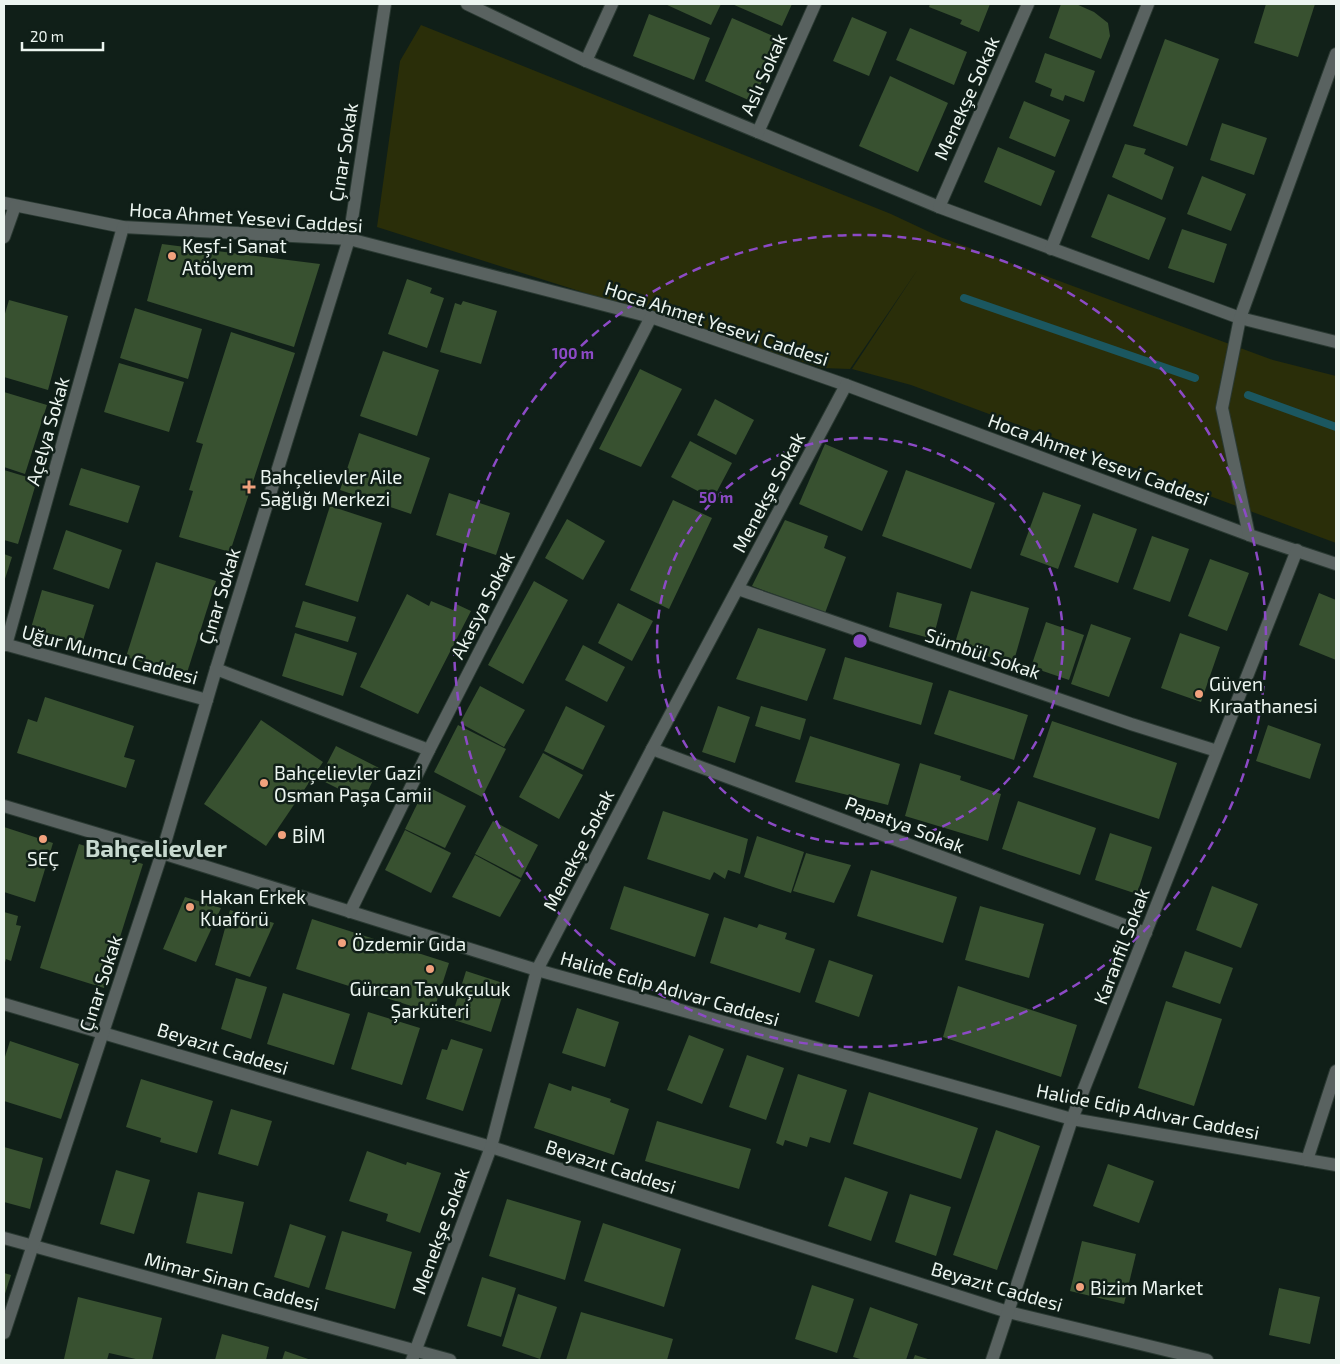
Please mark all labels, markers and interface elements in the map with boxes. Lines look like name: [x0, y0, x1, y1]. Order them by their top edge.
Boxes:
scale bar: [22, 20, 104, 52]
text: 20 m: [30, 27, 64, 45]
street label: Aslı Sokak: [735, 29, 791, 119]
street label: Menekşe Sokak: [928, 32, 1005, 164]
street label: Çınar Sokak: [324, 101, 363, 203]
street label: Hoca Ahmet Yesevi Caddesi: [129, 197, 363, 237]
place label: Keşf-i Sanat Atölyem: [182, 234, 287, 279]
marker: Keşf-i Sanat Atölyem: [166, 250, 178, 262]
street label: Hoca Ahmet Yesevi Caddesi: [602, 276, 832, 370]
text: 100 m: [552, 344, 594, 362]
street label: Açelya Sokak: [20, 374, 75, 488]
street label: Hoca Ahmet Yesevi Caddesi: [985, 408, 1213, 510]
street label: Menekşe Sokak: [727, 428, 810, 557]
place label: Bahçelievler Aile Sağlığı Merkezi: [260, 465, 402, 510]
marker: Bahçelievler Aile Sağlığı Merkezi: [242, 480, 256, 494]
text: 50 m: [699, 488, 733, 506]
street label: Çınar Sokak: [193, 545, 246, 647]
street label: Akasya Sokak: [445, 547, 519, 663]
street label: Uğur Mumcu Caddesi: [19, 619, 201, 689]
street label: Sümbül Sokak: [922, 623, 1044, 684]
centre of rings: [851, 632, 869, 650]
place label: Güven Kıraathanesi: [1209, 672, 1318, 717]
marker: Güven Kıraathanesi: [1193, 688, 1205, 700]
place label: Bahçelievler Gazi Osman Paşa Camii: [274, 761, 432, 807]
marker: Bahçelievler Gazi Osman Paşa Camii: [258, 777, 270, 789]
street label: Menekşe Sokak: [538, 785, 619, 915]
street label: Papatya Sokak: [842, 791, 968, 857]
place label: BİM: [292, 824, 325, 847]
marker: BİM: [276, 829, 288, 841]
marker: SEÇ: [37, 833, 49, 845]
district label: Bahçelievler: [85, 833, 228, 863]
place label: SEÇ: [27, 847, 59, 871]
street label: Karanfil Sokak: [1088, 884, 1154, 1007]
place label: Hakan Erkek Kuaförü: [200, 885, 306, 930]
marker: Hakan Erkek Kuaförü: [184, 901, 196, 913]
street label: Çınar Sokak: [74, 932, 127, 1034]
place label: Özdemir Gıda: [352, 932, 466, 955]
marker: Özdemir Gıda: [336, 937, 348, 949]
street label: Halide Edip Adıvar Caddesi: [558, 946, 782, 1030]
marker: Gürcan Tavukçuluk Şarküteri: [424, 963, 436, 975]
place label: Gürcan Tavukçuluk Şarküteri: [350, 977, 511, 1023]
street label: Beyazıt Caddesi: [155, 1017, 291, 1079]
street label: Halide Edip Adıvar Caddesi: [1035, 1078, 1261, 1144]
street label: Beyazıt Caddesi: [543, 1134, 679, 1198]
street label: Menekşe Sokak: [406, 1164, 475, 1298]
street label: Mimar Sinan Caddesi: [142, 1247, 322, 1315]
street label: Beyazıt Caddesi: [929, 1256, 1065, 1316]
place label: Bizim Market: [1090, 1276, 1203, 1299]
marker: Bizim Market: [1074, 1281, 1086, 1293]

